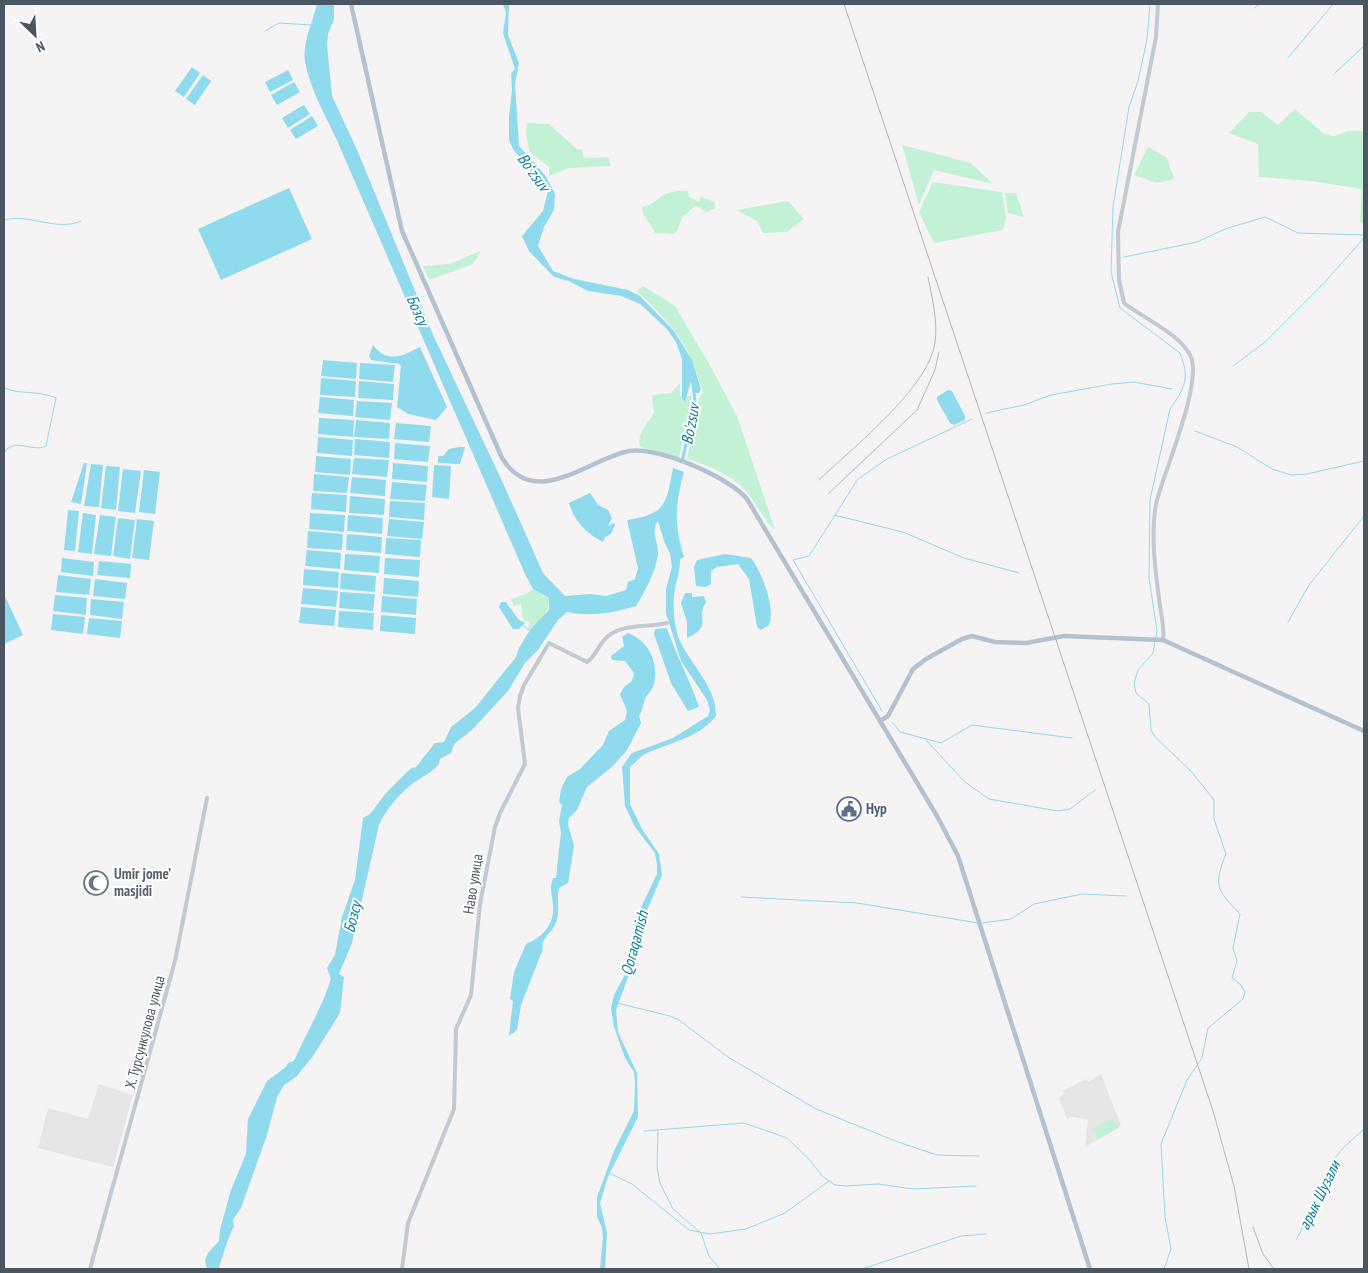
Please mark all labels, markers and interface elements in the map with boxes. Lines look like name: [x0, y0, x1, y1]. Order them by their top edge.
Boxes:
north arrow: [10, 10, 60, 60]
text: N: [33, 37, 48, 57]
water label: Boʻzsuv: [513, 149, 556, 197]
water label: Бозсу: [403, 292, 434, 330]
water label: Bo'zsuv: [676, 399, 704, 446]
public building icon: Нур: [836, 796, 862, 822]
place label: Нур: [866, 799, 887, 818]
street label: Наво улица: [458, 853, 487, 915]
place label: Umir jome’ masjidi: [114, 864, 171, 900]
mosque icon: Umir jome’ masjidi: [83, 870, 109, 896]
water label: Бозсу: [339, 898, 366, 935]
water label: Qoraqamish: [616, 908, 652, 978]
street label: Х. Турсункулова улица: [120, 973, 169, 1091]
water label: арык Шузали: [1294, 1155, 1345, 1233]

